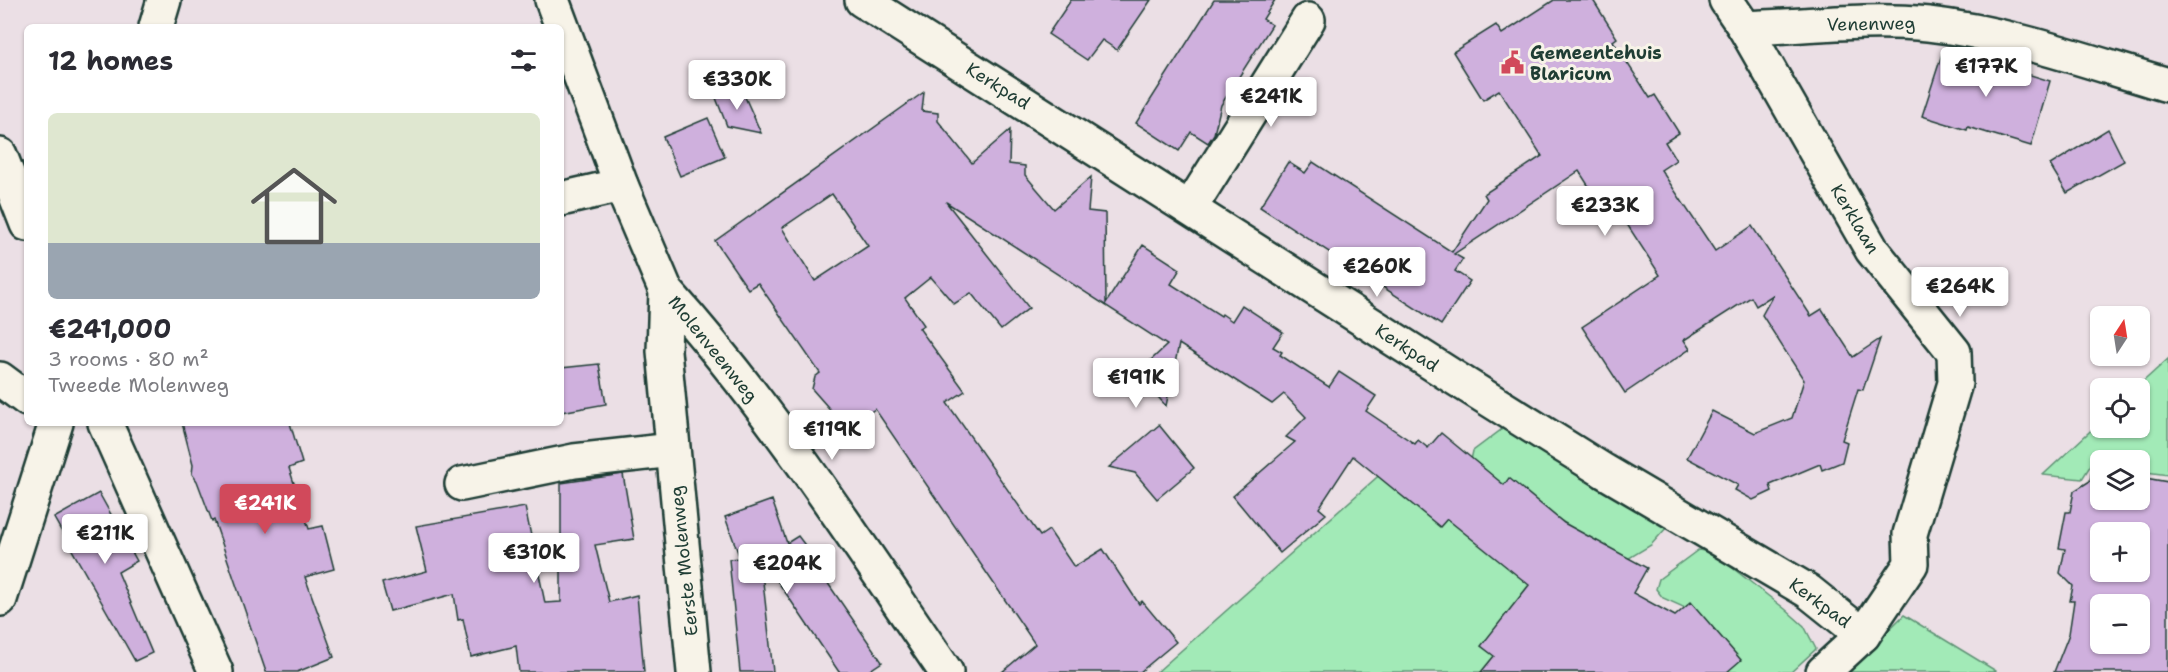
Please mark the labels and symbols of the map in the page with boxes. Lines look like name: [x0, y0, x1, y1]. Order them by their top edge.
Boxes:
street label: Venenweg: [1826, 11, 1916, 37]
place label: Gemeentehuis Blaricum: [1530, 41, 1662, 86]
pin: €177K: [1944, 47, 2028, 98]
public building icon: Gemeentehuis Blaricum: [1499, 50, 1525, 76]
street label: Kerkpad: [961, 57, 1035, 115]
pin: €330K: [695, 60, 779, 111]
pin: €241K: [1229, 77, 1313, 128]
street label: Kerklaan: [1825, 180, 1885, 258]
pin: €233K: [1563, 186, 1647, 237]
pin: €260K: [1335, 247, 1419, 298]
pin: €264K: [1918, 267, 2002, 318]
street label: Molenveenweg: [663, 291, 763, 407]
north arrow: [2090, 306, 2150, 366]
street label: Kerkpad: [1371, 319, 1443, 377]
pin: €191K: [1094, 358, 1178, 409]
pin: €119K: [790, 410, 874, 461]
pin: €241K: [223, 484, 307, 535]
street label: Eerste Molenweg: [664, 485, 704, 637]
pin: €211K: [63, 514, 147, 565]
pin: €310K: [492, 533, 576, 584]
pin: €204K: [745, 544, 829, 595]
street label: Kerkpad: [1784, 572, 1856, 634]

